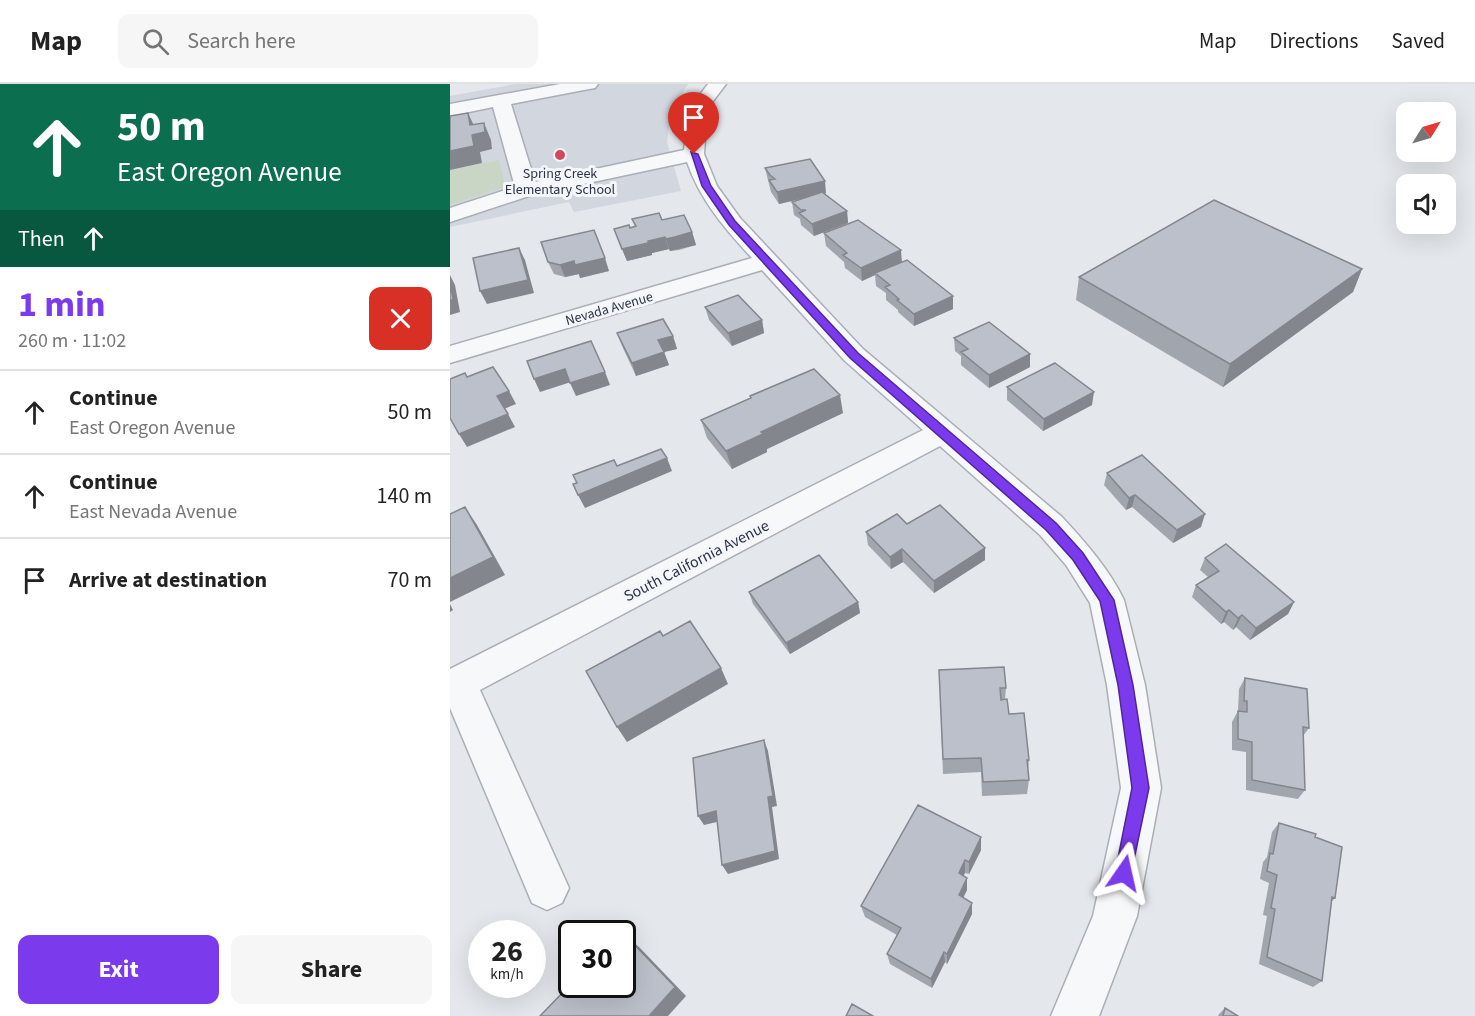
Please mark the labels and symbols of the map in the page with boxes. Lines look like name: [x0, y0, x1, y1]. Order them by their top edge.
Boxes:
pin: [668, 92, 719, 154]
north arrow: [1396, 102, 1456, 162]
marker: Spring Creek Elementary School: [553, 148, 567, 162]
place label: Spring Creek Elementary School: [505, 164, 616, 200]
street label: Nevada Avenue: [563, 287, 655, 331]
street label: South California Avenue: [620, 515, 773, 607]
position arrow: [1092, 841, 1156, 905]
speed limit sign: 30: [558, 920, 636, 998]

